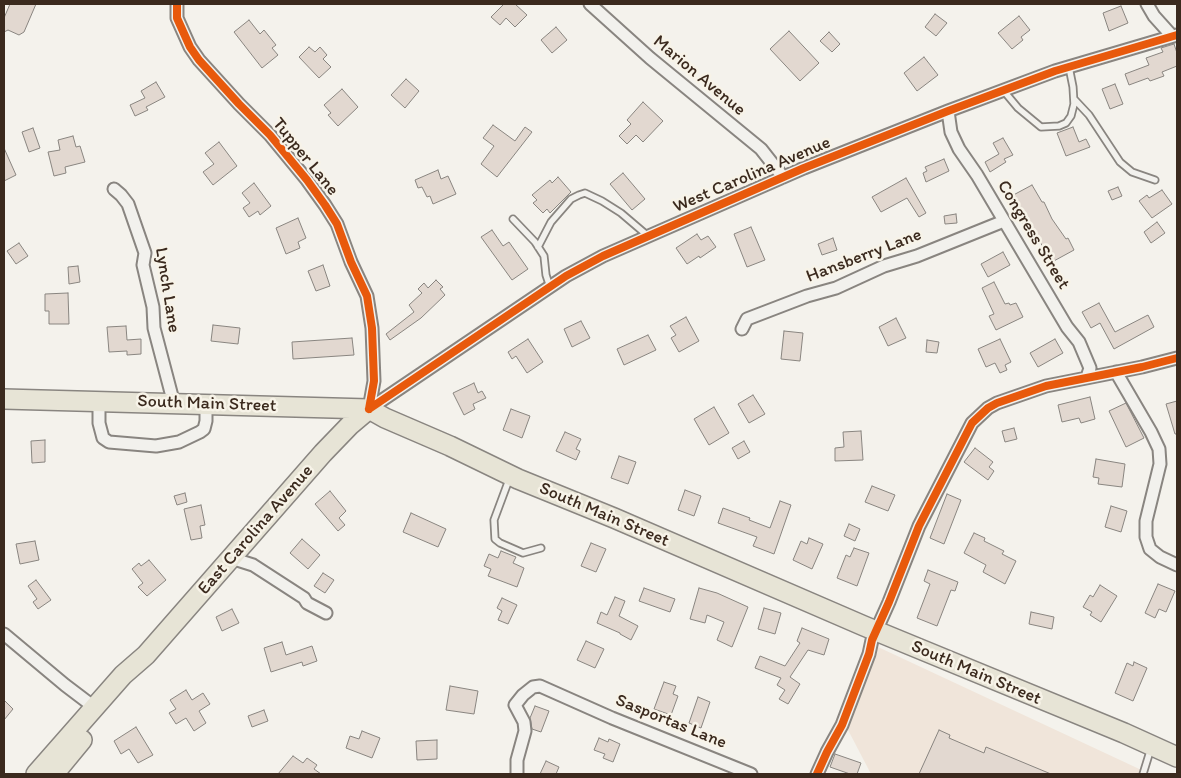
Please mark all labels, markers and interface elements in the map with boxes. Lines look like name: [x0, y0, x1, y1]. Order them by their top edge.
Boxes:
street label: Marion Avenue: [648, 31, 750, 121]
street label: Tupper Lane: [267, 114, 343, 200]
street label: West Carolina Avenue: [670, 132, 834, 218]
street label: Congress Street: [992, 177, 1074, 293]
street label: Hansberry Lane: [803, 224, 925, 288]
street label: Lynch Lane: [150, 246, 184, 334]
street label: South Main Street: [137, 391, 277, 417]
street label: East Carolina Avenue: [194, 461, 318, 599]
street label: South Main Street: [536, 478, 672, 552]
street label: South Main Street: [908, 636, 1044, 710]
street label: Sasportas Lane: [612, 690, 730, 754]

